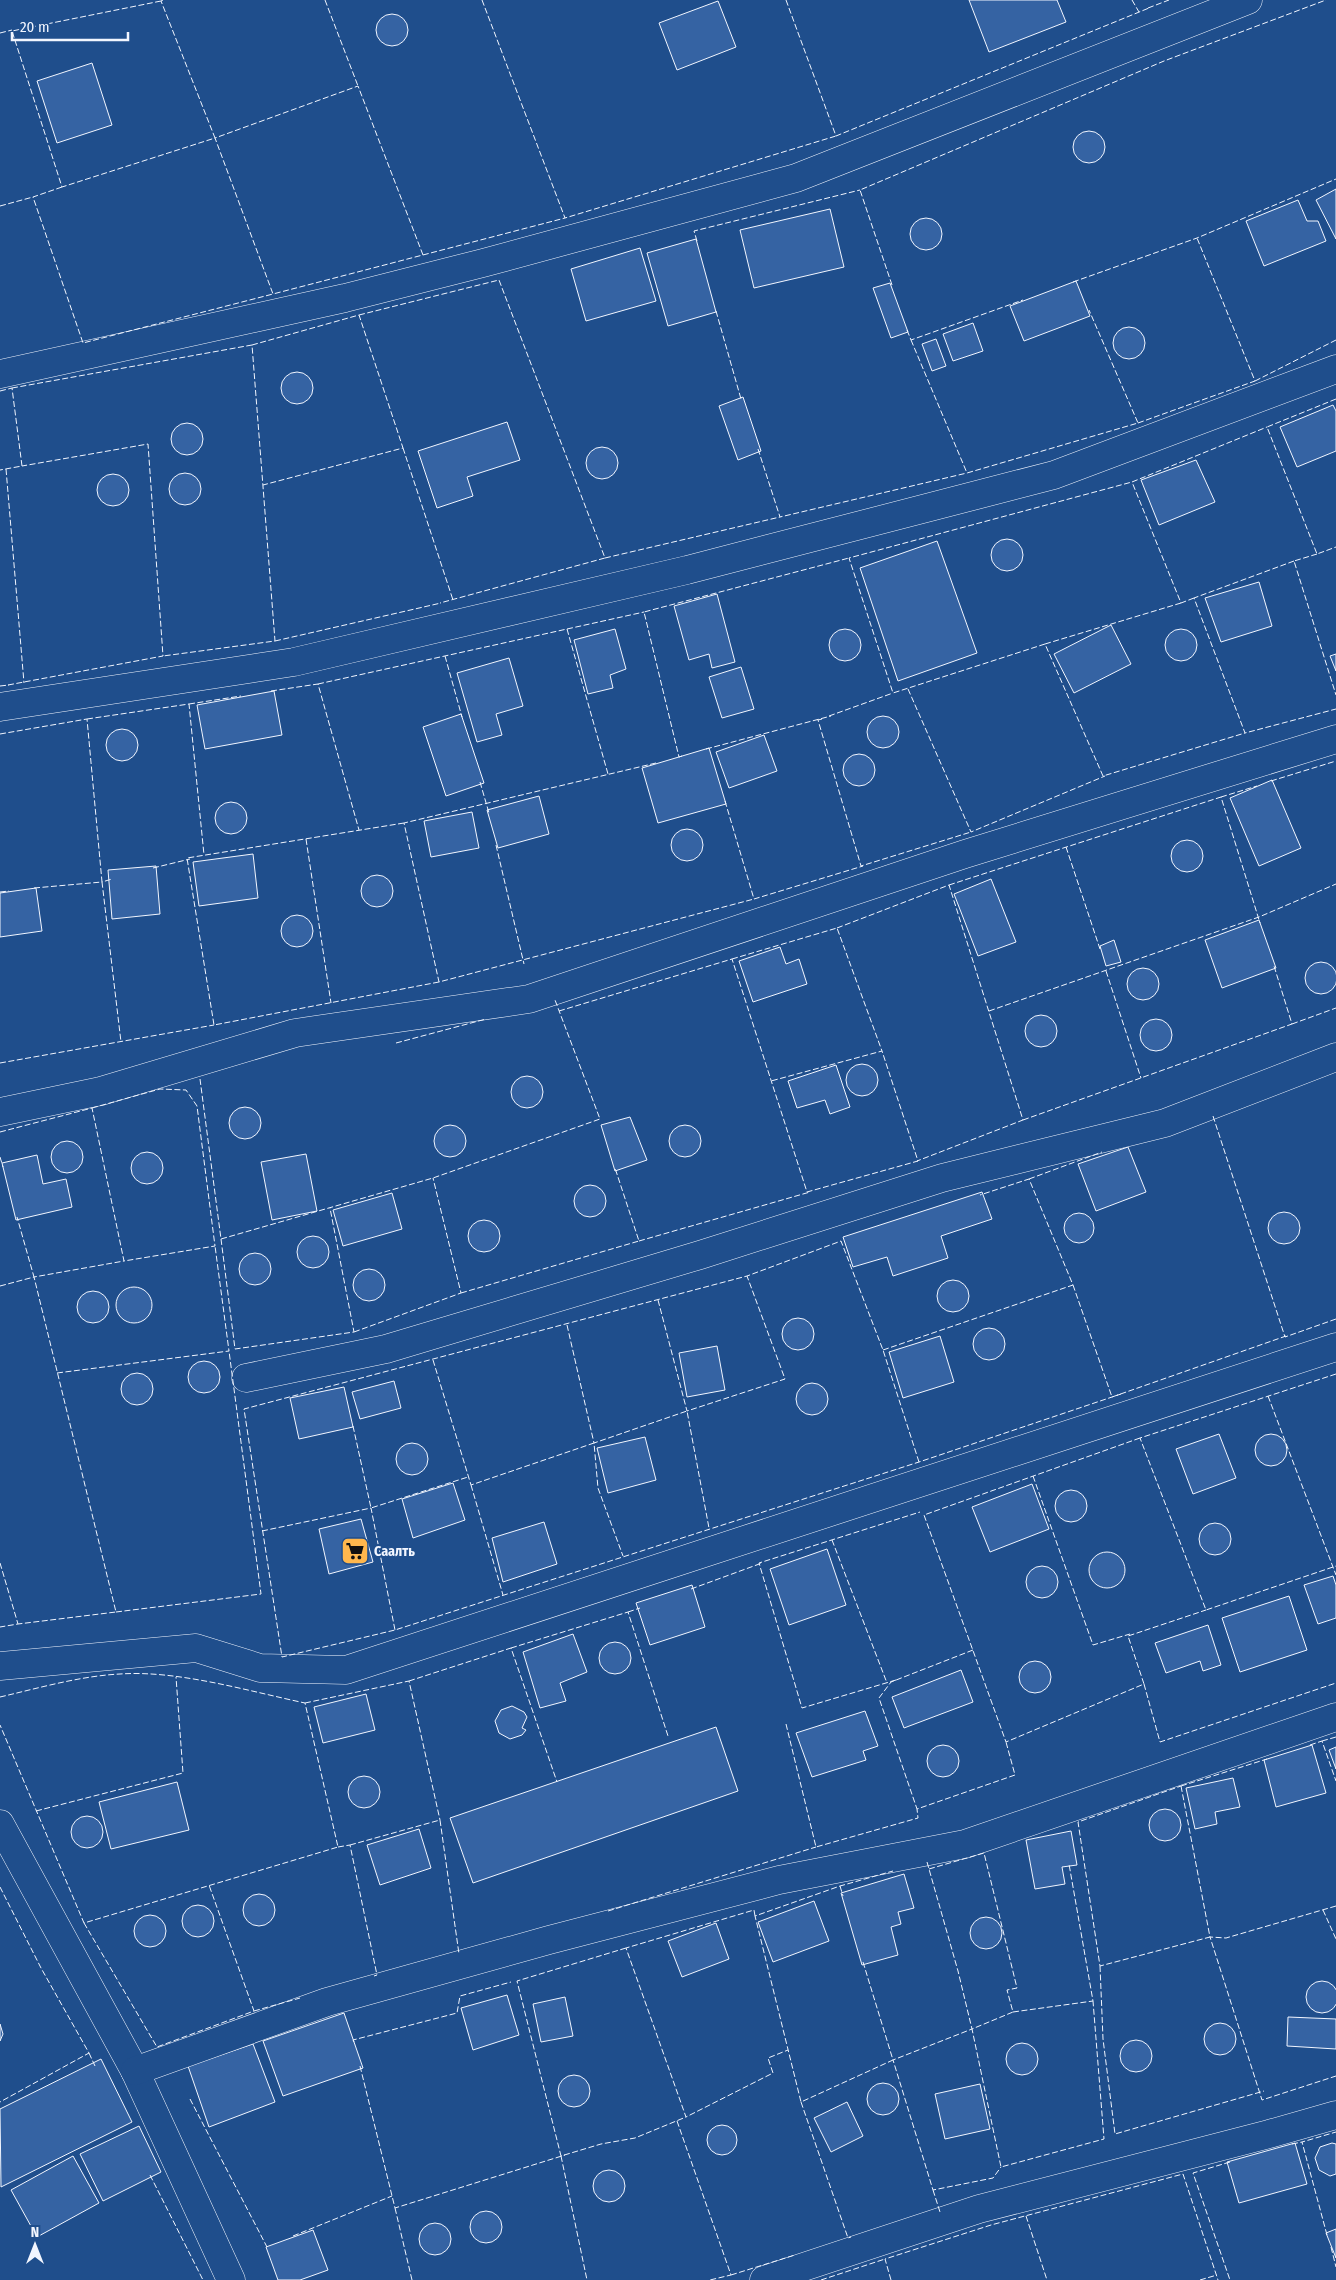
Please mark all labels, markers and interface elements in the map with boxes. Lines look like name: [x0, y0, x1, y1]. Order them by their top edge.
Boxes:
scale bar: [12, 10, 129, 42]
text: 20 m: [20, 18, 50, 36]
supermarket icon: Саалть: [340, 1536, 370, 1566]
place label: Саалть: [374, 1543, 415, 1560]
north arrow: [10, 2220, 60, 2270]
text: N: [31, 2224, 39, 2241]

